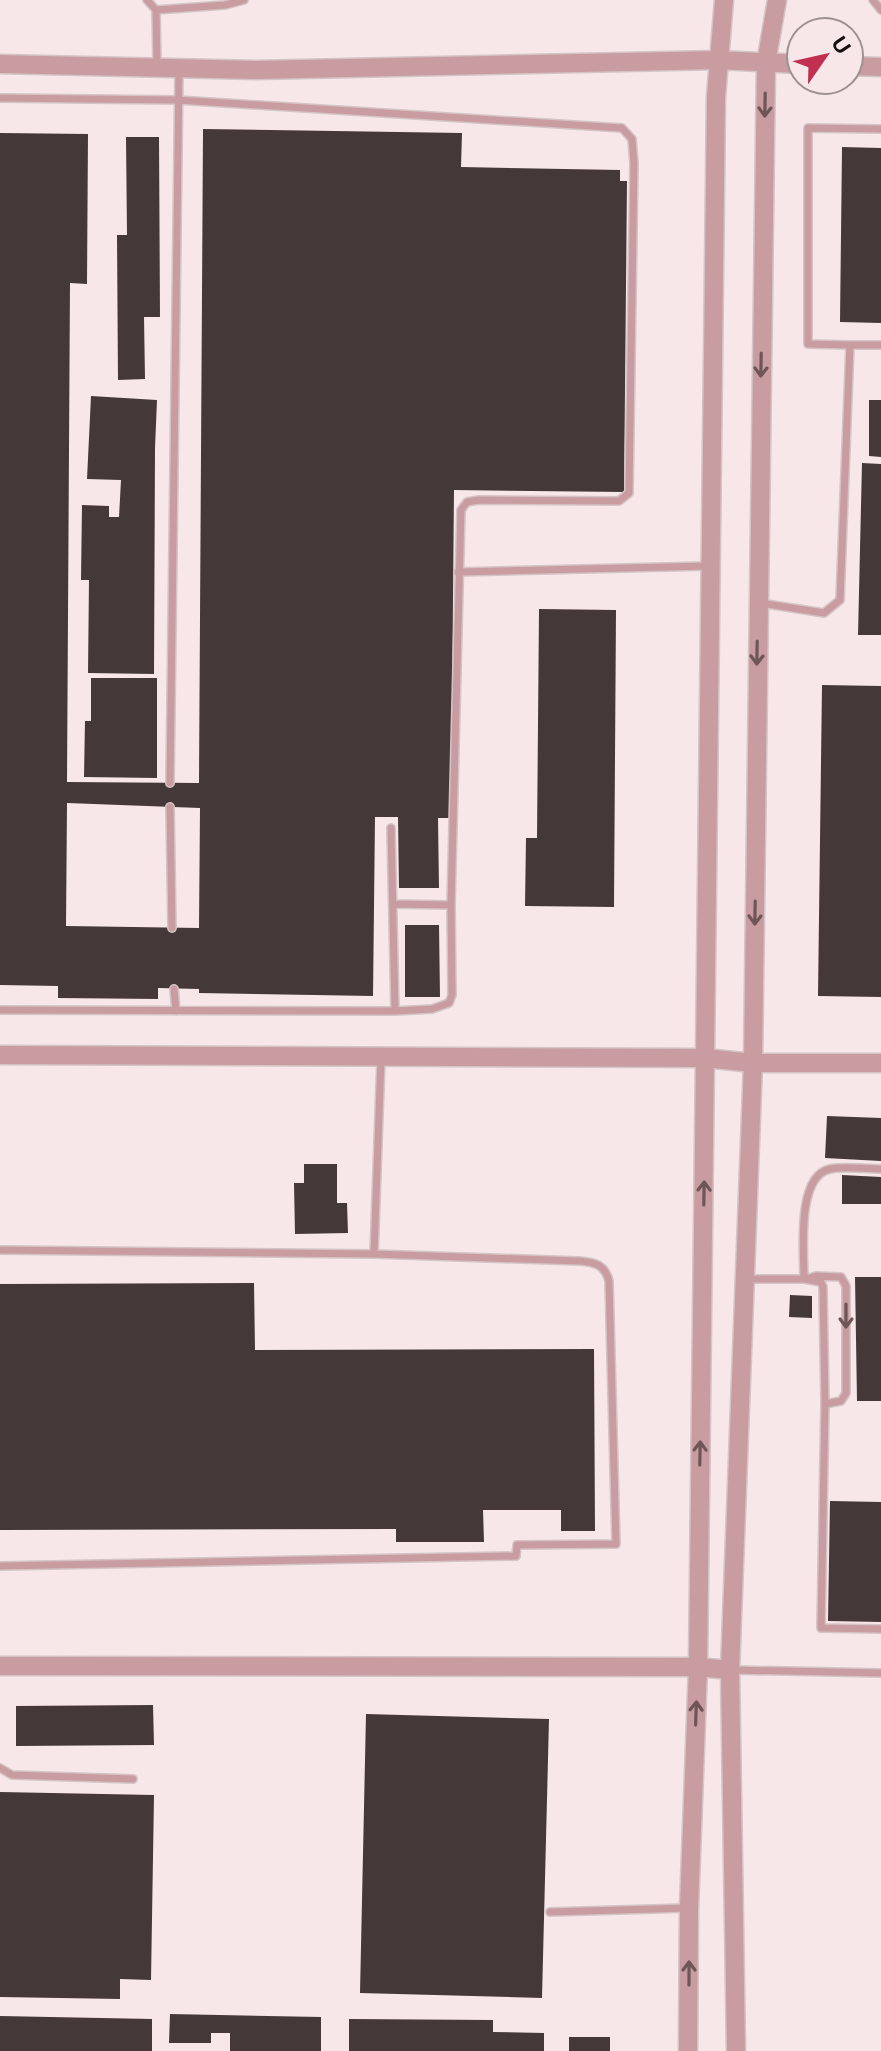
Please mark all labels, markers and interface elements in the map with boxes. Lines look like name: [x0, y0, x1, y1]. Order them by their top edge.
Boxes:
north arrow: [785, 16, 865, 96]
text: U: [826, 32, 856, 59]
one-way arrow: [757, 91, 773, 118]
one-way arrow: [754, 351, 769, 378]
one-way arrow: [750, 639, 765, 666]
one-way arrow: [747, 899, 763, 926]
one-way arrow: [696, 1180, 711, 1207]
one-way arrow: [838, 1302, 854, 1329]
one-way arrow: [693, 1440, 708, 1467]
one-way arrow: [689, 1700, 704, 1727]
one-way arrow: [681, 1960, 697, 1987]

